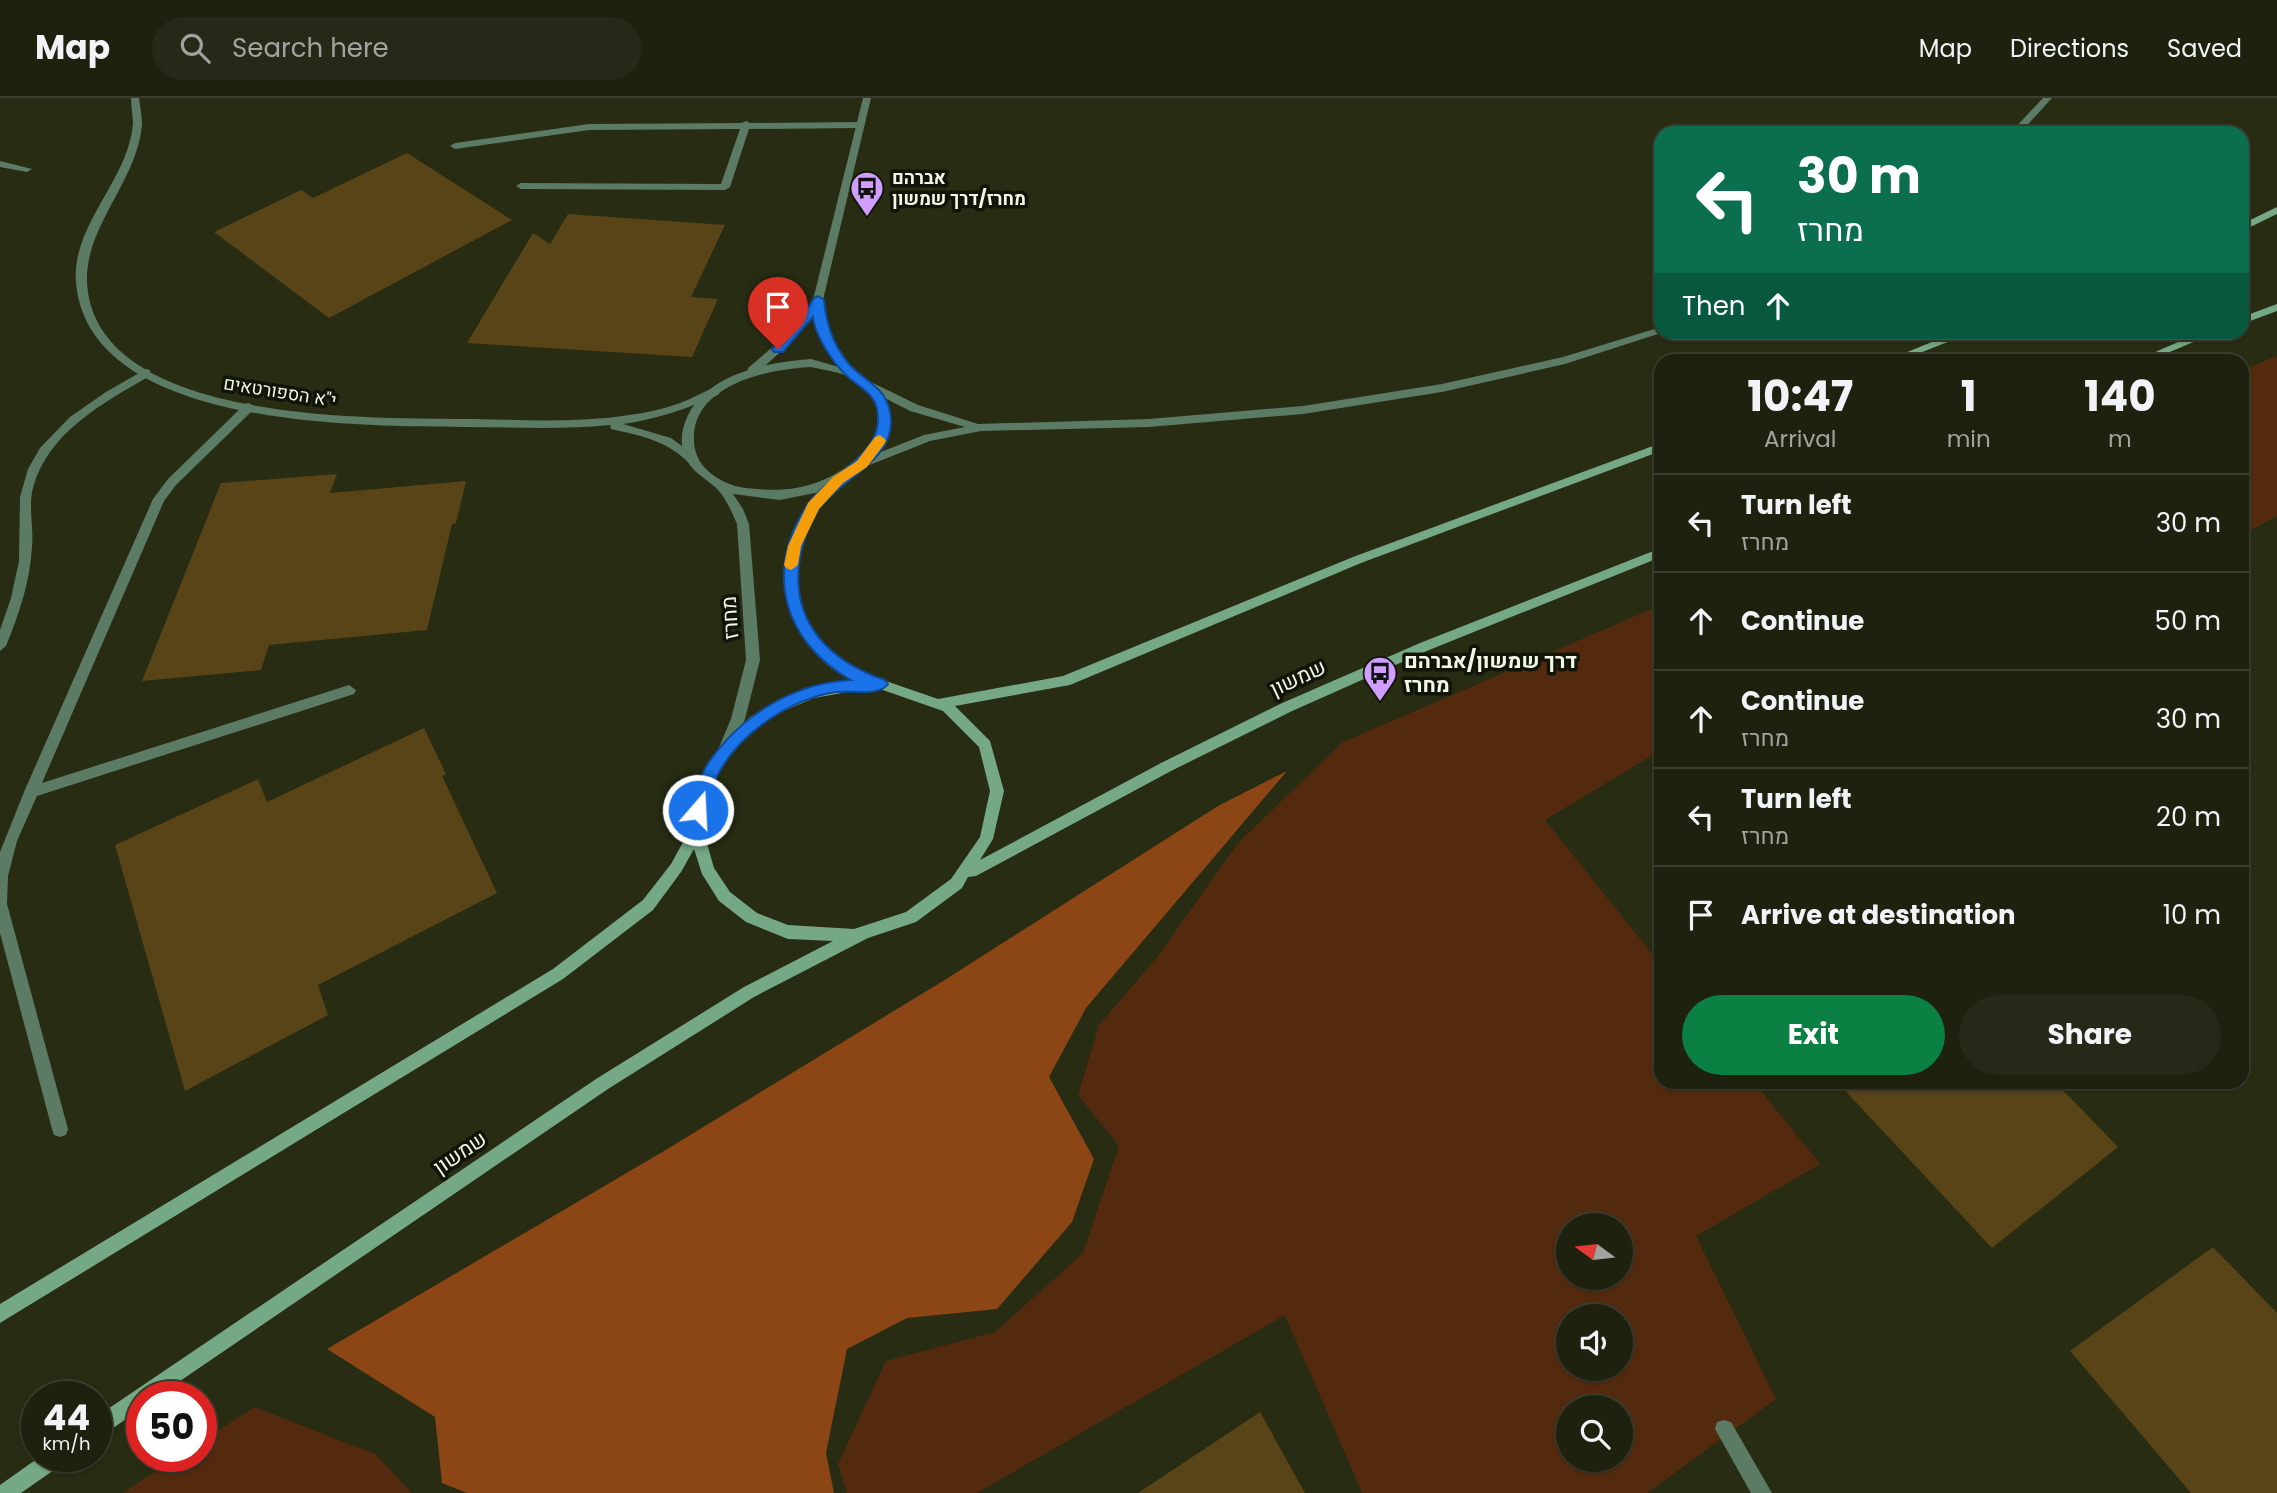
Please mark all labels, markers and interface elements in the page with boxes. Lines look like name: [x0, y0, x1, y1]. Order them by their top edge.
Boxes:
search box: [152, 17, 642, 80]
text: Map: [35, 24, 110, 71]
icon: search: [176, 29, 214, 67]
text: Search here: [232, 30, 389, 66]
text: Map: [1919, 32, 1972, 65]
text: Directions: [2010, 32, 2129, 65]
text: Saved: [2167, 32, 2242, 65]
text: 30 m: [1797, 142, 1921, 210]
icon: left: [1682, 154, 1773, 245]
place label: אברהם מחרז/דרך שמשון: [892, 165, 1026, 211]
bus stop icon: אברהם מחרז/דרך שמשון: [848, 169, 886, 218]
text: מחרז: [1797, 207, 1864, 252]
pin: [748, 277, 808, 349]
icon: ahead: [1759, 287, 1797, 325]
icon: arrive: [759, 288, 797, 326]
text: Then: [1682, 288, 1745, 324]
text: 10:47: [1747, 367, 1853, 426]
text: 1: [1961, 367, 1977, 426]
text: 140: [2084, 367, 2156, 426]
street label: י"א הספורטאים: [222, 370, 338, 413]
text: Arrival: [1764, 423, 1837, 455]
text: min: [1947, 423, 1991, 455]
text: m: [2108, 423, 2132, 455]
text: Turn left: [1741, 487, 1852, 523]
icon: left: [1682, 504, 1720, 542]
text: 30 m: [2156, 505, 2221, 541]
text: מחרז: [1741, 526, 1789, 558]
street label: מחרז: [714, 595, 745, 641]
icon: ahead: [1682, 602, 1720, 640]
text: Continue: [1741, 603, 1864, 639]
text: 50 m: [2155, 603, 2221, 639]
place label: דרך שמשון/אברהם מחרז: [1404, 646, 1577, 699]
street label: שמשון: [1265, 652, 1331, 703]
bus stop icon: דרך שמשון/אברהם מחרז: [1361, 654, 1399, 703]
text: Continue: [1741, 683, 1864, 719]
icon: ahead: [1682, 700, 1720, 738]
text: 30 m: [2156, 701, 2221, 737]
text: מחרז: [1741, 722, 1789, 754]
position arrow: [661, 773, 735, 847]
text: Turn left: [1741, 781, 1852, 817]
icon: left: [1682, 798, 1720, 836]
text: 20 m: [2156, 799, 2221, 835]
text: מחרז: [1741, 820, 1789, 852]
icon: arrive: [1682, 896, 1720, 934]
text: Arrive at destination: [1741, 897, 2016, 933]
text: 10 m: [2163, 897, 2221, 933]
button: Exit: [1682, 995, 1945, 1075]
button: Share: [1959, 995, 2221, 1075]
street label: שמשון: [427, 1124, 492, 1181]
north arrow: [1556, 1213, 1633, 1290]
map controls: [1556, 1213, 1633, 1472]
button: sound: [1556, 1304, 1633, 1381]
speed limit sign: 50: [126, 1381, 217, 1472]
text: 44: [43, 1393, 90, 1442]
button: search: [1556, 1395, 1633, 1472]
text: km/h: [43, 1431, 90, 1456]

